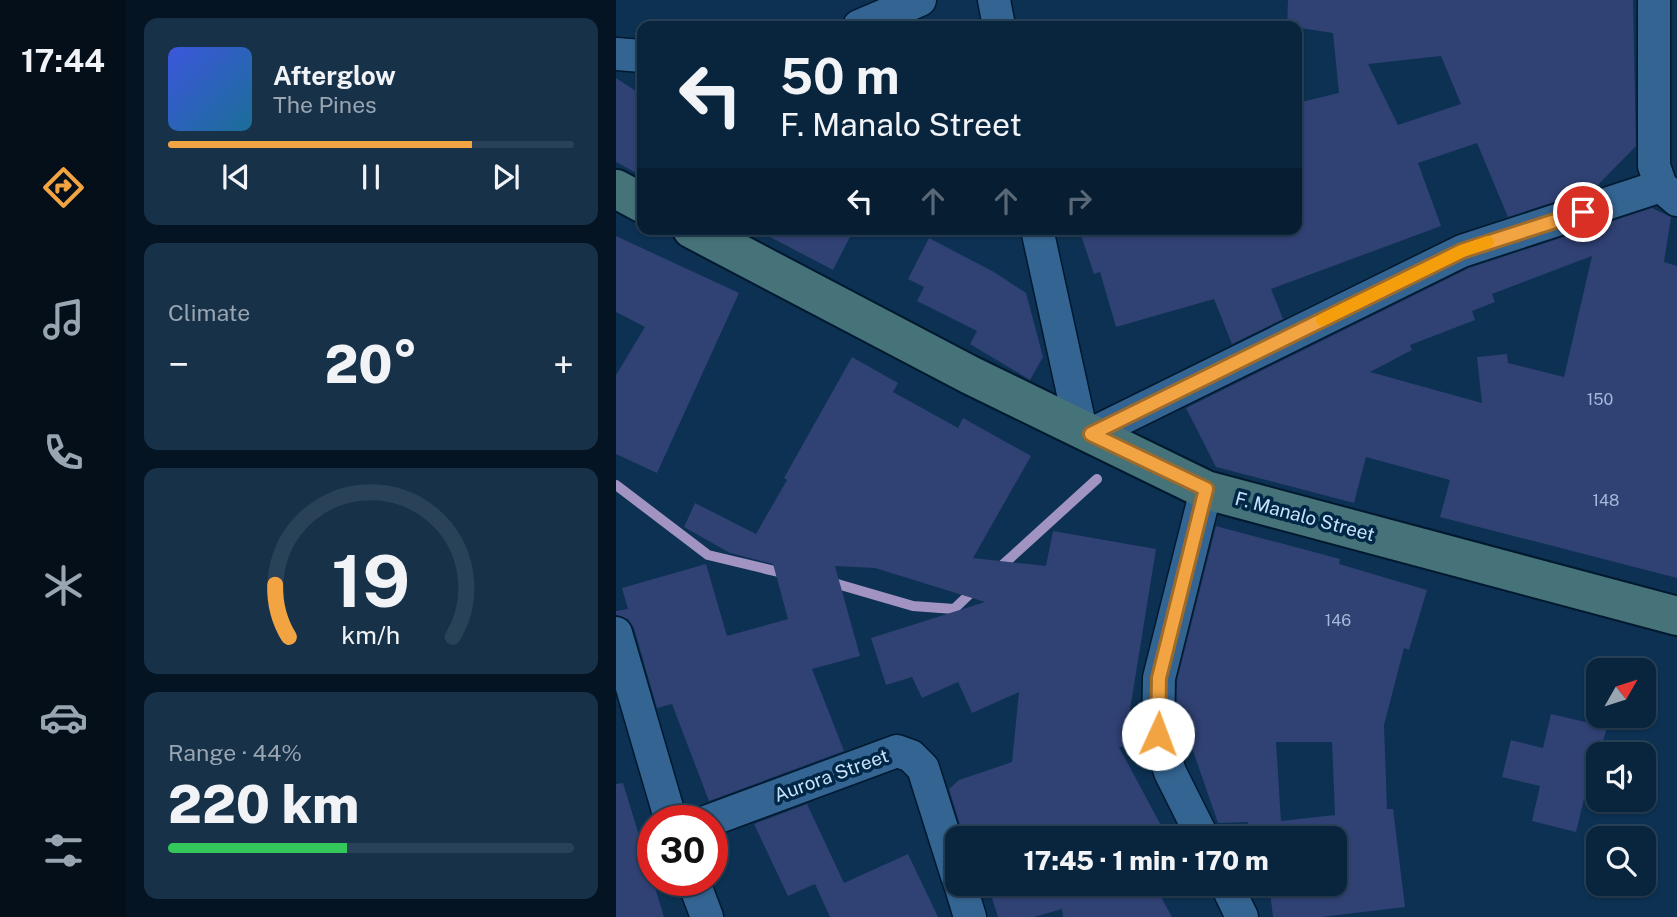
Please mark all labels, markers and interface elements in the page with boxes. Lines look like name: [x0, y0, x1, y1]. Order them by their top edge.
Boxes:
text: 17:44: [21, 42, 105, 79]
text: 50 m: [780, 47, 900, 105]
icon: left: [665, 49, 756, 140]
text: Afterglow: [273, 60, 396, 91]
text: The Pines: [273, 91, 377, 118]
text: F. Manalo Street: [780, 106, 1022, 143]
icon: previous: [217, 158, 255, 196]
icon: pause: [352, 158, 390, 196]
icon: next: [487, 158, 525, 196]
icon: directions: [39, 163, 88, 212]
icon: left: [841, 182, 879, 220]
icon: ahead: [914, 182, 952, 220]
icon: ahead: [987, 182, 1025, 220]
icon: right: [1060, 182, 1098, 220]
pin: [1553, 182, 1613, 242]
icon: arrive: [1564, 193, 1602, 231]
icon: music: [39, 295, 88, 344]
text: Climate: [168, 299, 250, 326]
text: 20°: [324, 334, 418, 395]
text: −: [168, 342, 189, 387]
text: +: [553, 342, 574, 387]
house number: 150: [1587, 390, 1613, 409]
icon: phone: [39, 428, 88, 477]
street label: F. Manalo Street: [1233, 487, 1377, 545]
house number: 148: [1593, 491, 1619, 510]
text: 19: [331, 538, 411, 623]
icon: climate: [39, 561, 88, 610]
house number: 146: [1325, 611, 1351, 630]
text: km/h: [342, 620, 400, 650]
north arrow: [1586, 658, 1656, 728]
map controls: [1586, 658, 1656, 896]
icon: car: [39, 693, 88, 742]
position arrow: [1121, 697, 1195, 771]
text: Range · 44%: [168, 739, 302, 766]
button: sound: [1586, 742, 1656, 812]
street label: Aurora Street: [771, 744, 891, 806]
text: 220 km: [168, 774, 359, 835]
speed limit sign: 30: [637, 805, 728, 896]
icon: filters: [39, 826, 88, 875]
button: search: [1586, 826, 1656, 896]
text: 17:45 · 1 min · 170 m: [1023, 845, 1269, 876]

